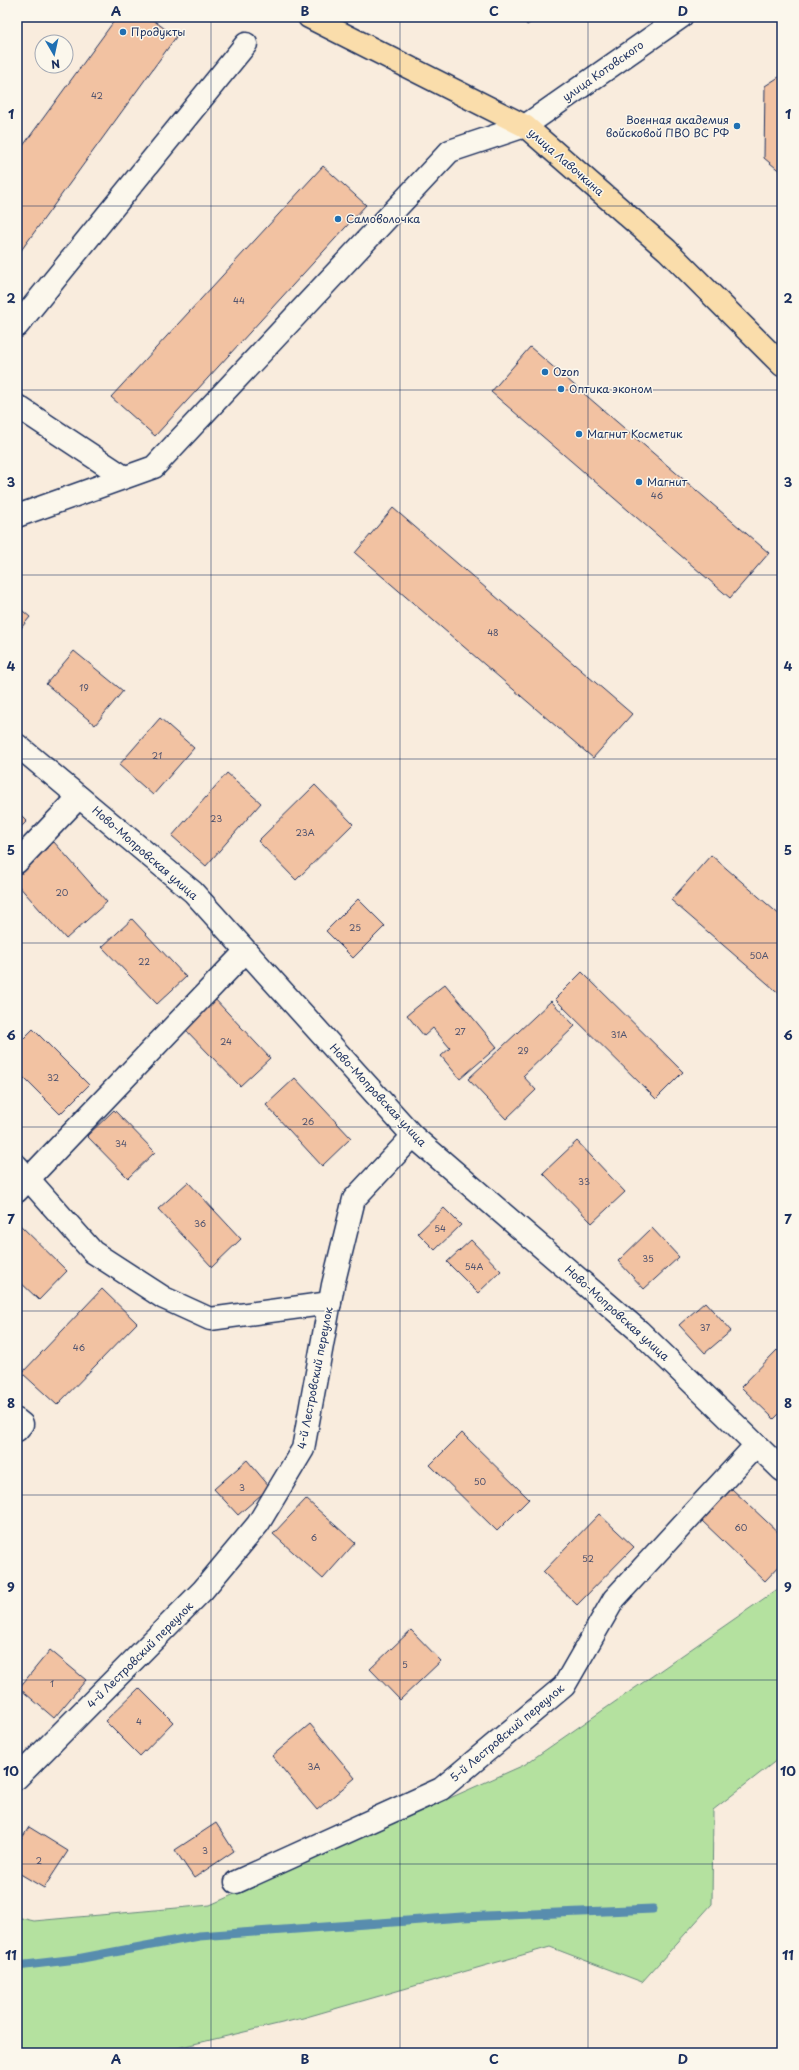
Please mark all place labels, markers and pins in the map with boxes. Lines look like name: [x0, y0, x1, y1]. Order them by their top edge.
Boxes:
place label: Продукты: [131, 23, 185, 40]
marker: Продукты: [118, 27, 128, 37]
place label: Военная академия войсковой ПВО ВС РФ: [606, 111, 729, 141]
marker: Военная академия войсковой ПВО ВС РФ: [732, 121, 742, 131]
place label: Самоволочка: [346, 210, 420, 227]
marker: Самоволочка: [333, 214, 343, 224]
place label: Ozon: [553, 363, 579, 380]
marker: Ozon: [540, 367, 550, 377]
place label: Оптика эконом: [569, 380, 653, 397]
marker: Оптика эконом: [556, 384, 566, 394]
place label: Магнит Косметик: [587, 425, 683, 442]
marker: Магнит Косметик: [574, 429, 584, 439]
place label: Магнит: [647, 473, 688, 490]
marker: Магнит: [634, 477, 644, 487]

